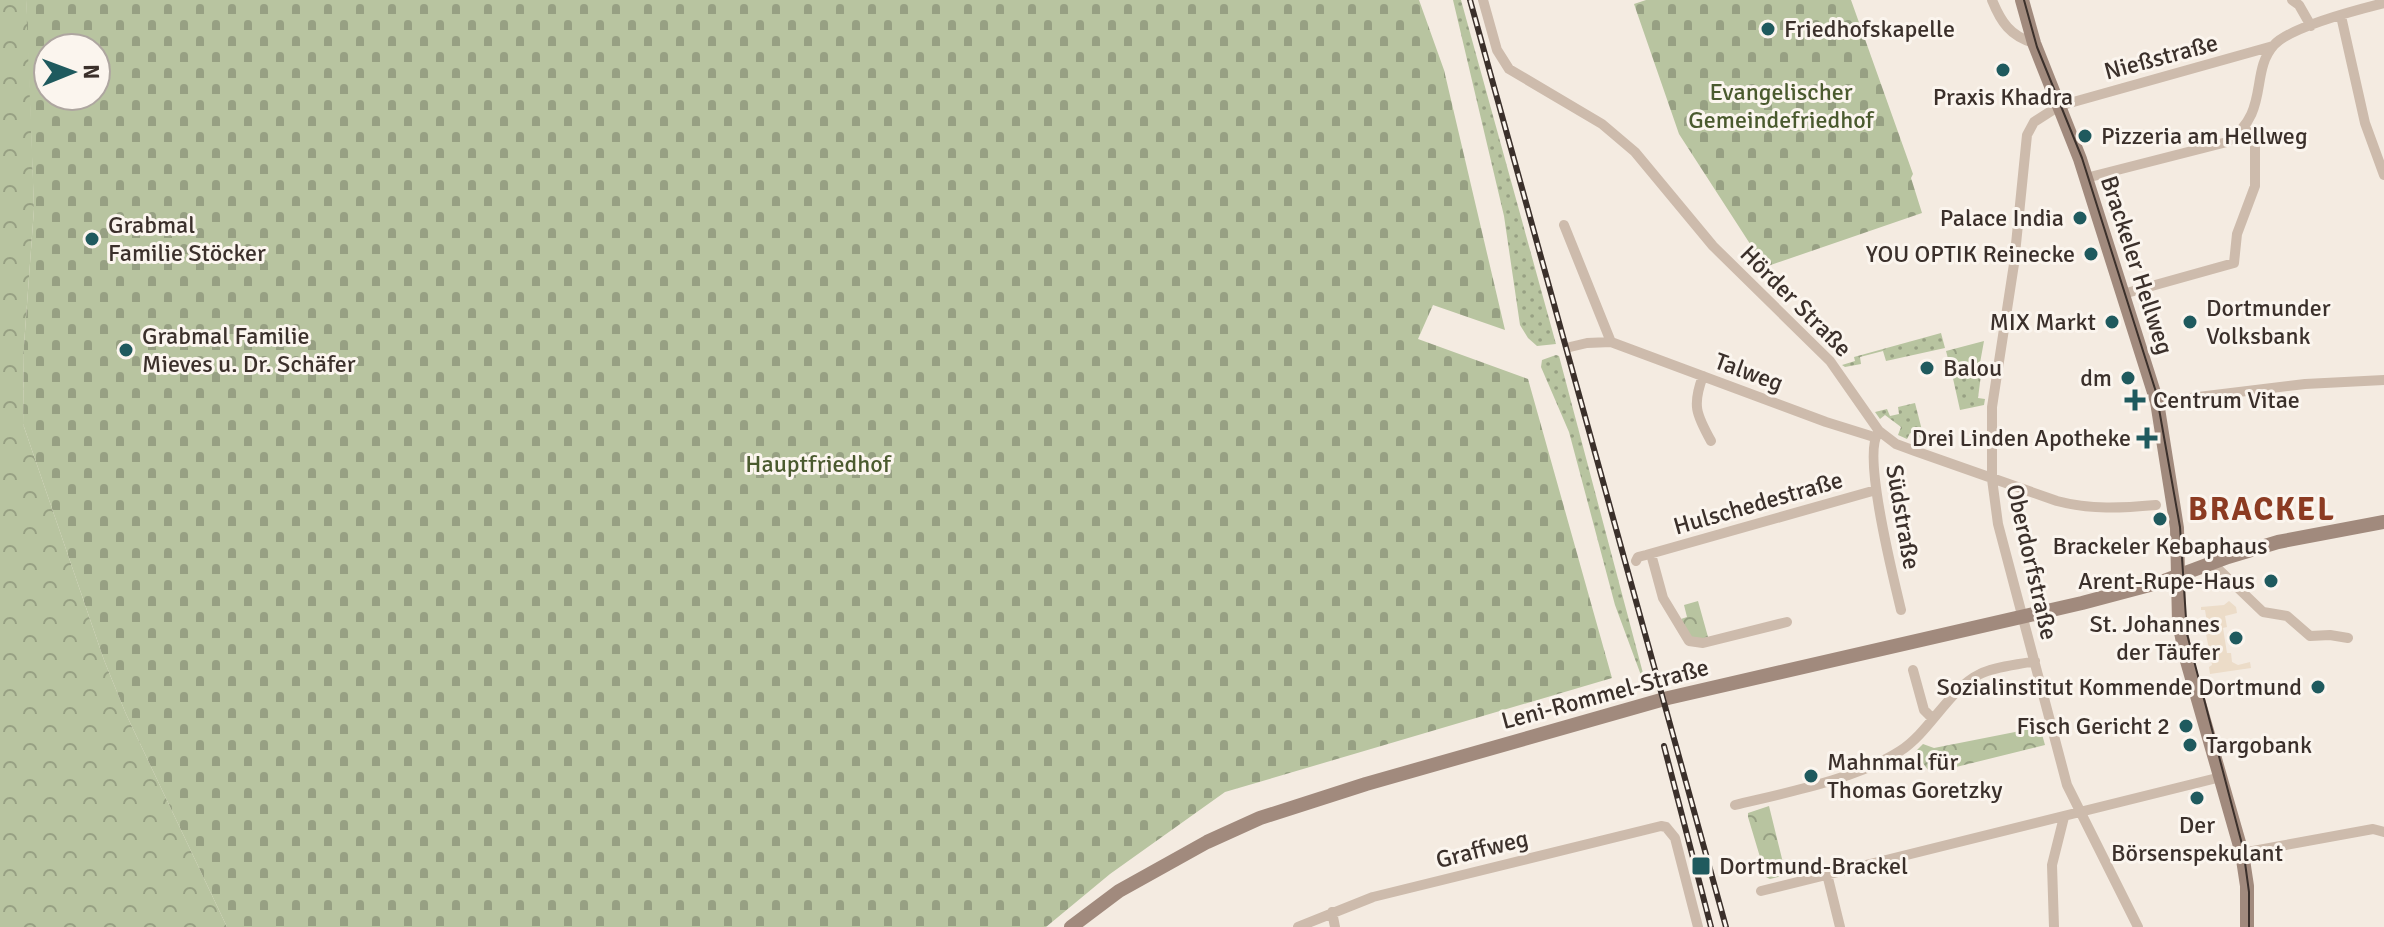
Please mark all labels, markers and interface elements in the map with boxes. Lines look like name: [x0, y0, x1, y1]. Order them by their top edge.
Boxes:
place label: Friedhofskapelle: [1784, 14, 1955, 44]
marker: Friedhofskapelle: [1759, 20, 1777, 38]
street label: Nießstraße: [2101, 27, 2221, 87]
north arrow: [32, 32, 112, 112]
marker: Praxis Khadra: [1994, 61, 2012, 79]
text: N: [78, 64, 105, 80]
park label: Evangelischer Gemeindefriedhof: [1688, 77, 1875, 135]
place label: Praxis Khadra: [1933, 82, 2073, 112]
place label: Pizzeria am Hellweg: [2101, 121, 2308, 151]
marker: Pizzeria am Hellweg: [2076, 127, 2094, 145]
street label: Brackeler Hellweg: [2094, 172, 2180, 358]
place label: Palace India: [1940, 203, 2064, 233]
marker: Palace India: [2071, 209, 2089, 227]
place label: Grabmal Familie Stöcker: [108, 210, 266, 268]
marker: Grabmal Familie Stöcker: [83, 230, 101, 248]
street label: Hörder Straße: [1734, 239, 1858, 363]
place label: YOU OPTIK Reinecke: [1866, 239, 2075, 269]
marker: YOU OPTIK Reinecke: [2082, 245, 2100, 263]
place label: Dortmunder Volksbank: [2206, 293, 2331, 351]
place label: MIX Markt: [1989, 307, 2096, 337]
marker: MIX Markt: [2103, 313, 2121, 331]
marker: Dortmunder Volksbank: [2181, 313, 2199, 331]
place label: Grabmal Familie Mieves u. Dr. Schäfer: [142, 321, 356, 379]
marker: Grabmal Familie Mieves u. Dr. Schäfer: [117, 341, 135, 359]
street label: Talweg: [1711, 346, 1787, 398]
place label: Balou: [1943, 353, 2002, 383]
marker: Balou: [1918, 359, 1936, 377]
place label: dm: [2080, 363, 2112, 393]
marker: dm: [2119, 369, 2137, 387]
place label: Centrum Vitae: [2153, 385, 2300, 415]
marker: Centrum Vitae: [2124, 389, 2146, 411]
place label: Drei Linden Apotheke: [1912, 423, 2131, 453]
marker: Drei Linden Apotheke: [2138, 429, 2156, 447]
park label: Hauptfriedhof: [745, 449, 892, 479]
street label: Südstraße: [1879, 462, 1927, 572]
street label: Hulschedestraße: [1670, 464, 1846, 542]
street label: Oberdorfstraße: [2000, 481, 2064, 643]
district label: BRACKEL: [2188, 490, 2336, 529]
marker: Brackeler Kebaphaus: [2151, 510, 2169, 528]
place label: Brackeler Kebaphaus: [2052, 531, 2268, 561]
place label: Arent-Rupe-Haus: [2078, 566, 2255, 596]
marker: Arent-Rupe-Haus: [2262, 572, 2280, 590]
place label: St. Johannes der Täufer: [2089, 609, 2220, 667]
marker: St. Johannes der Täufer: [2227, 629, 2245, 647]
street label: Leni-Rommel-Straße: [1498, 652, 1712, 736]
place label: Sozialinstitut Kommende Dortmund: [1936, 672, 2302, 702]
marker: Sozialinstitut Kommende Dortmund: [2309, 678, 2327, 696]
place label: Fisch Gericht 2: [2017, 711, 2170, 741]
marker: Fisch Gericht 2: [2177, 717, 2195, 735]
place label: Targobank: [2206, 730, 2312, 760]
marker: Targobank: [2181, 736, 2199, 754]
place label: Mahnmal für Thomas Goretzky: [1827, 747, 2002, 805]
marker: Mahnmal für Thomas Goretzky: [1802, 767, 1820, 785]
marker: Der Börsenspekulant: [2188, 789, 2206, 807]
place label: Der Börsenspekulant: [2111, 810, 2283, 868]
street label: Graffweg: [1433, 823, 1531, 875]
place label: Dortmund-Brackel: [1719, 851, 1908, 881]
marker: Dortmund-Brackel: [1690, 855, 1712, 877]

